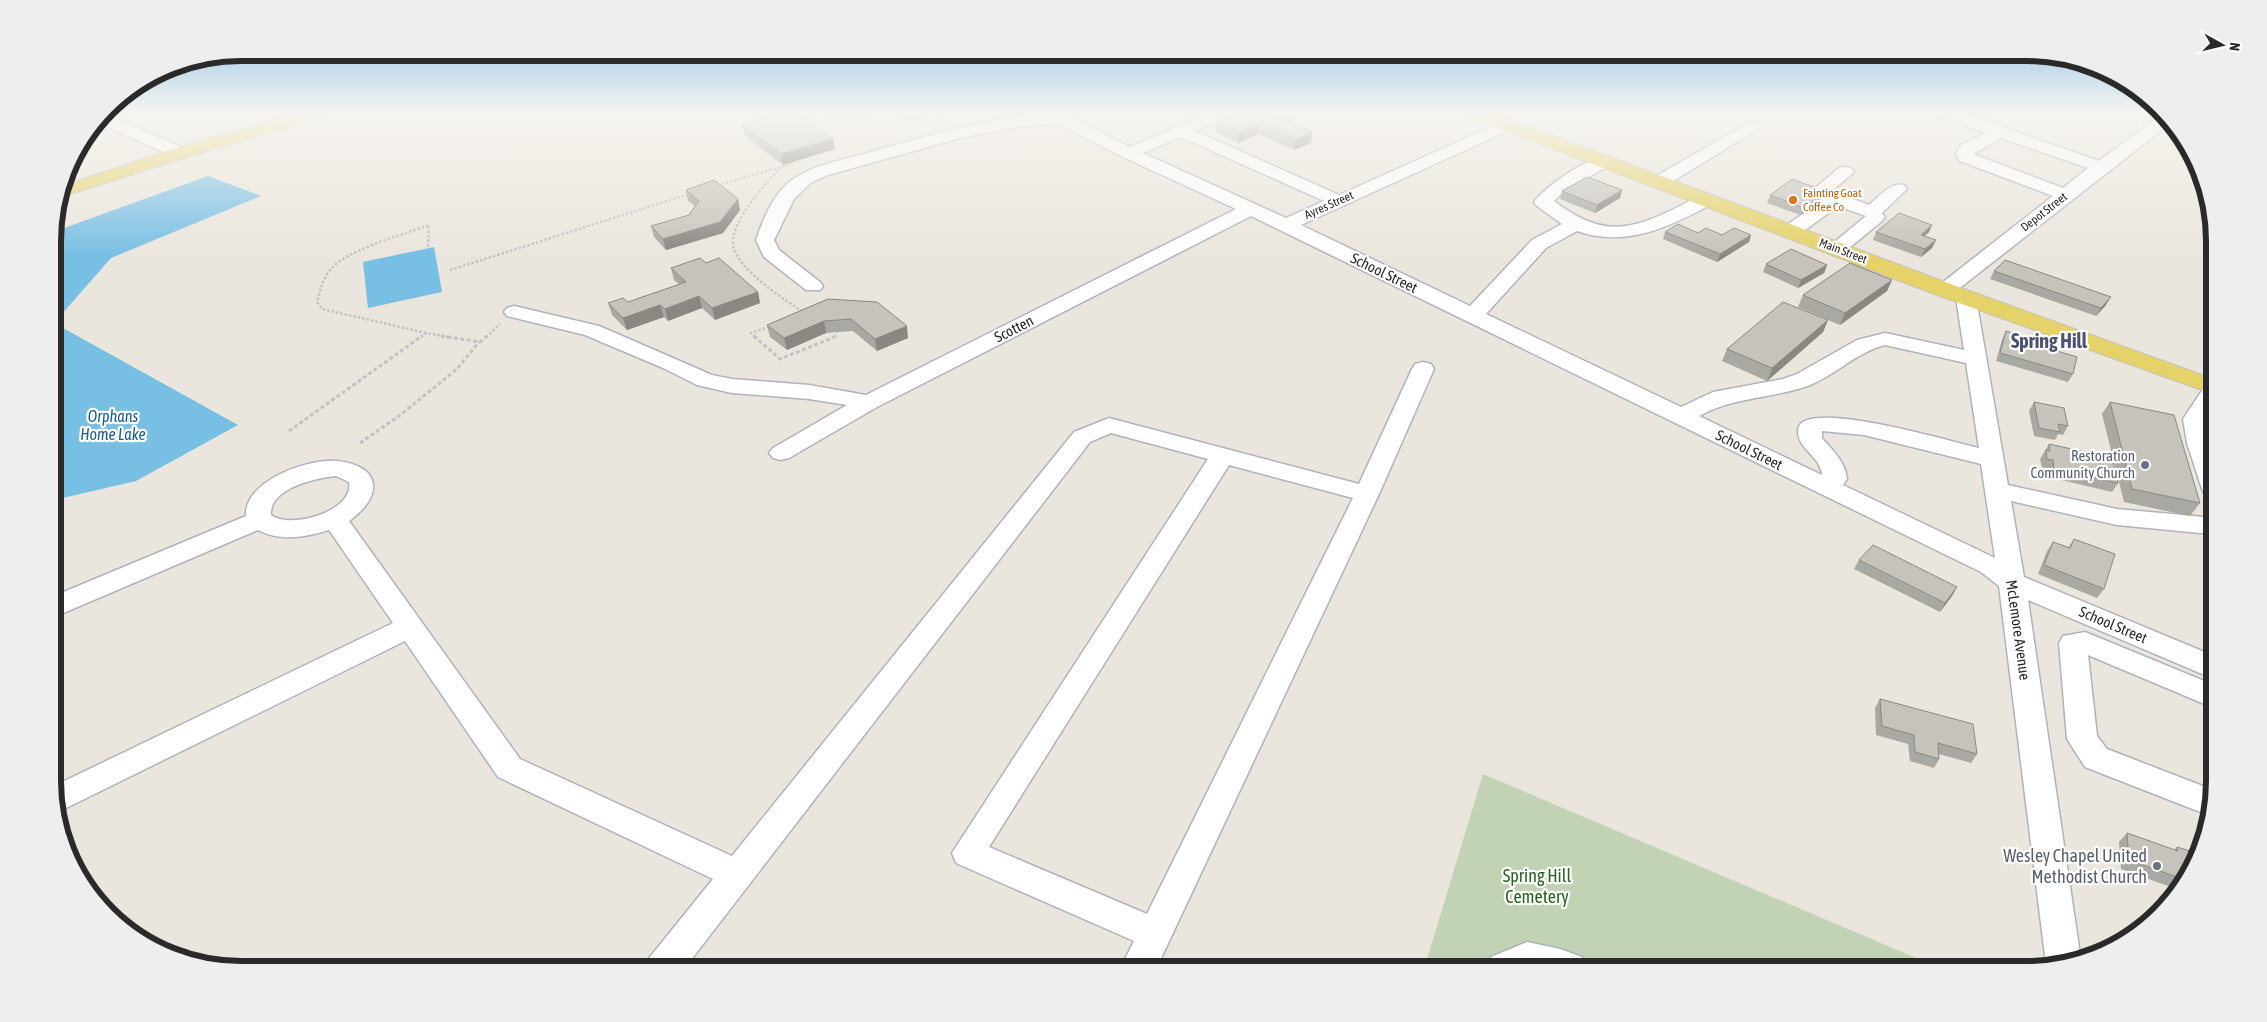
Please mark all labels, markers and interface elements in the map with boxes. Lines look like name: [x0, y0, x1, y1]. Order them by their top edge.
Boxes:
north arrow: [2197, 20, 2247, 70]
text: N: [2226, 42, 2243, 52]
place label: Fainting Goat Coffee Co: [1803, 186, 1862, 214]
street label: Ayres Street: [1302, 188, 1356, 222]
street label: Depot Street: [2018, 189, 2070, 234]
marker: Fainting Goat Coffee Co: [1787, 194, 1799, 206]
street label: Main Street: [1817, 235, 1869, 267]
street label: School Street: [1348, 249, 1420, 296]
street label: Scotten: [991, 312, 1036, 346]
district label: Spring Hill: [2011, 329, 2088, 352]
water label: Orphans Home Lake: [80, 407, 146, 443]
street label: School Street: [1713, 426, 1785, 473]
place label: Restoration Community Church: [2031, 447, 2135, 481]
marker: Restoration Community Church: [2139, 459, 2151, 471]
street label: McLemore Avenue: [2003, 579, 2034, 681]
street label: School Street: [2077, 603, 2150, 646]
place label: Wesley Chapel United Methodist Church: [2003, 845, 2147, 887]
marker: Wesley Chapel United Methodist Church: [2151, 860, 2163, 872]
park label: Spring Hill Cemetery: [1503, 865, 1572, 907]

